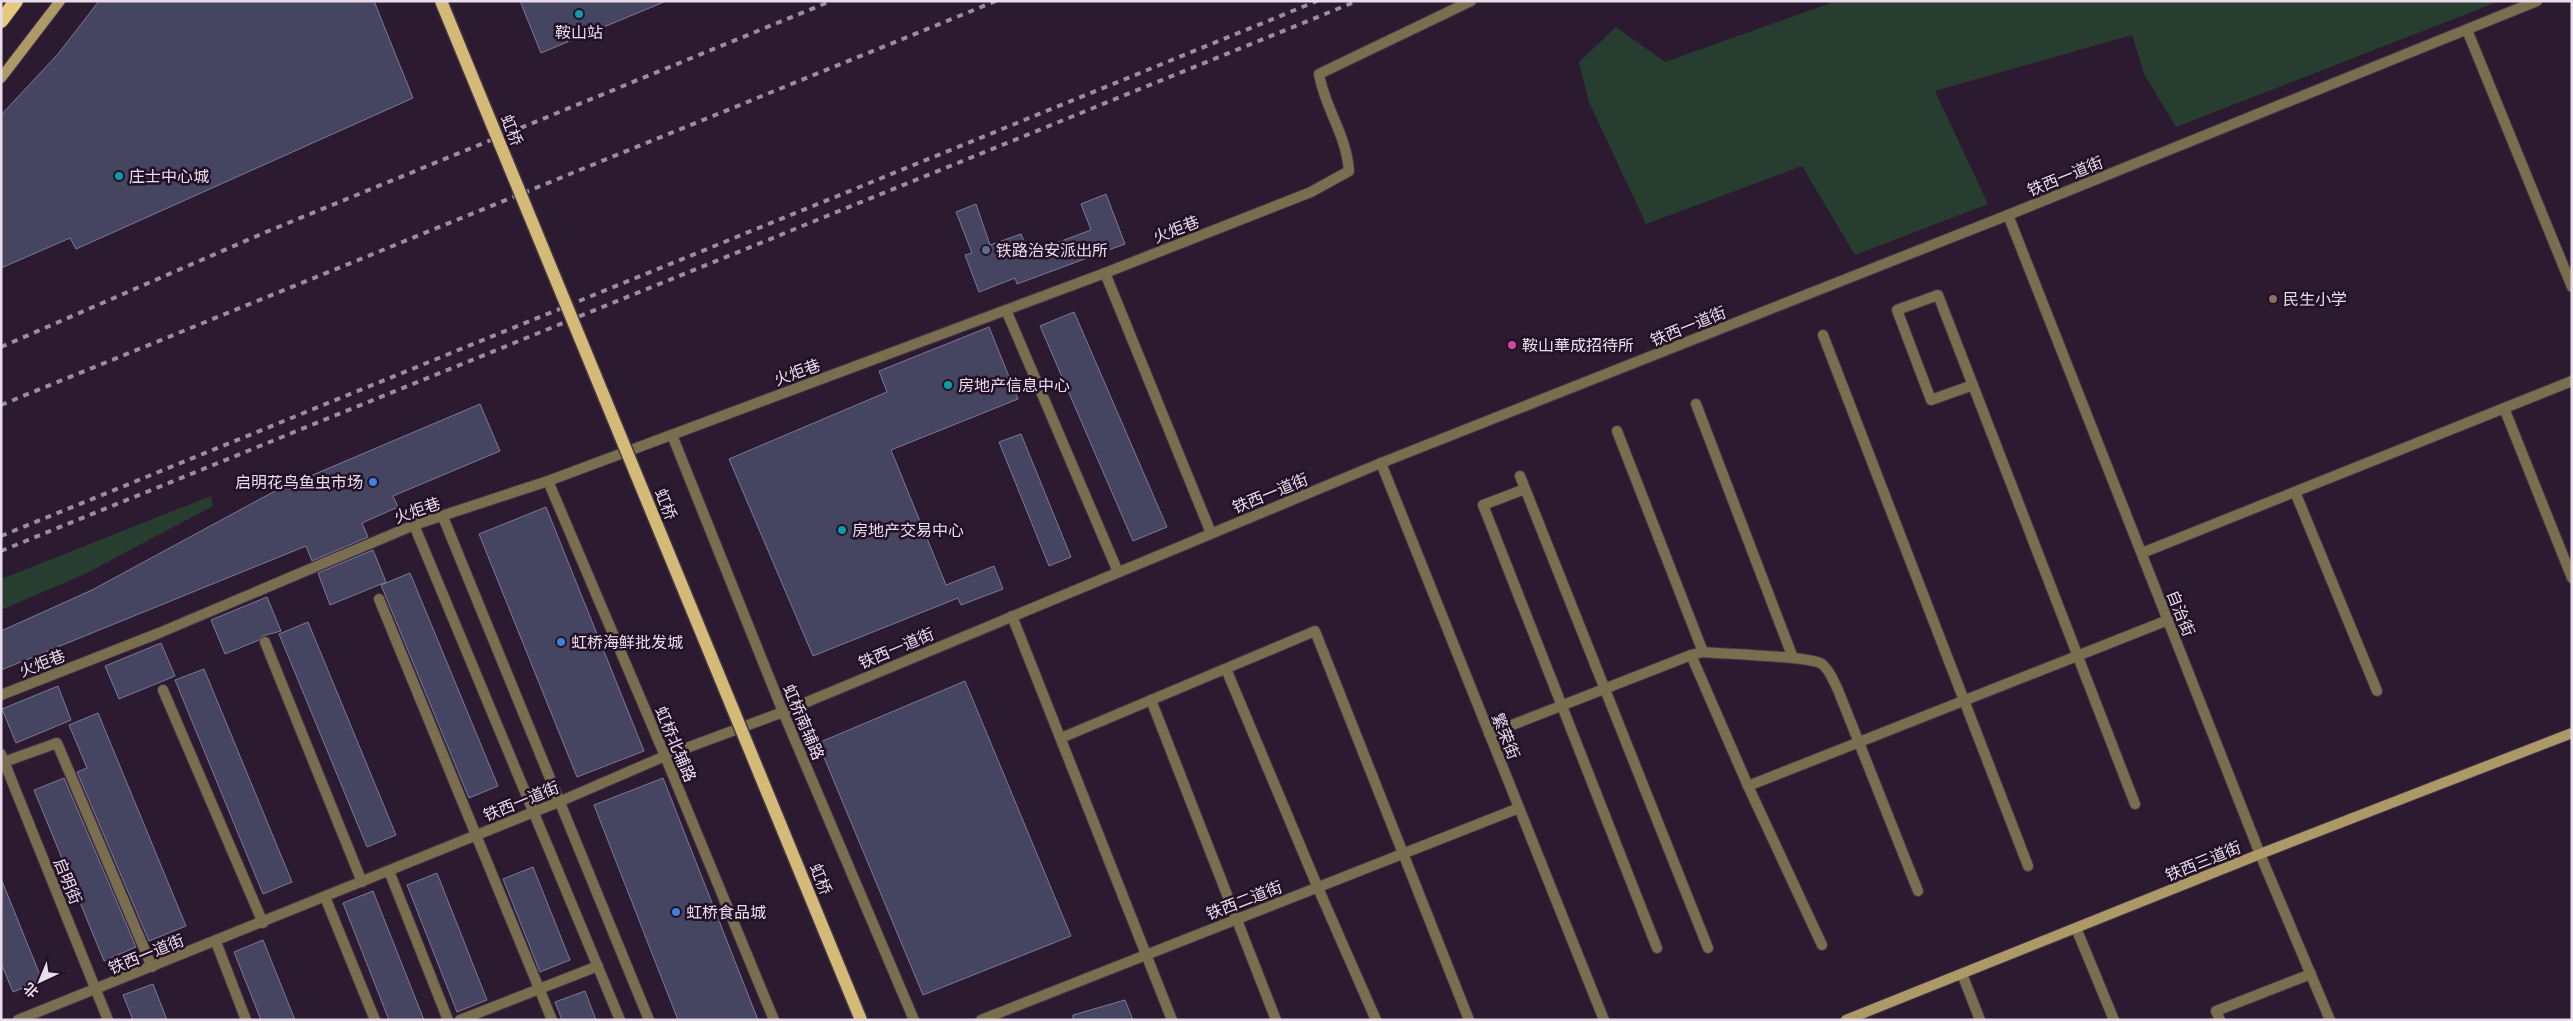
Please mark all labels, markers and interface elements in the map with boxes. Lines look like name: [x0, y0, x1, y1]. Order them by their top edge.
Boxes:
marker: 鞍山站: [573, 8, 585, 20]
place label: 鞍山站: [555, 23, 603, 42]
street label: 虹桥: [497, 112, 526, 149]
street label: 铁西一道街: [2025, 153, 2106, 200]
place label: 庄士中心城: [129, 167, 209, 186]
marker: 庄士中心城: [113, 170, 125, 182]
street label: 火炬巷: [1150, 212, 1202, 247]
place label: 铁路治安派出所: [996, 241, 1108, 260]
marker: 铁路治安派出所: [980, 244, 992, 256]
place label: 民生小学: [2283, 290, 2347, 309]
marker: 民生小学: [2267, 293, 2279, 305]
street label: 铁西一道街: [1648, 303, 1729, 350]
place label: 鞍山華成招待所: [1522, 336, 1634, 355]
marker: 鞍山華成招待所: [1506, 339, 1518, 351]
street label: 火炬巷: [771, 355, 823, 390]
place label: 房地产信息中心: [958, 376, 1070, 395]
marker: 房地产信息中心: [942, 379, 954, 391]
street label: 铁西一道街: [1230, 470, 1311, 517]
place label: 启明花鸟鱼虫市场: [235, 473, 363, 492]
marker: 启明花鸟鱼虫市场: [367, 476, 379, 488]
street label: 虹桥: [651, 486, 680, 523]
street label: 火炬巷: [391, 494, 443, 527]
place label: 房地产交易中心: [852, 521, 964, 540]
marker: 房地产交易中心: [836, 524, 848, 536]
street label: 自治街: [2163, 587, 2198, 639]
street label: 铁西一道街: [856, 624, 937, 673]
place label: 虹桥海鲜批发城: [571, 633, 683, 652]
marker: 虹桥海鲜批发城: [555, 636, 567, 648]
street label: 火炬巷: [16, 646, 68, 681]
street label: 虹桥南辅路: [779, 682, 828, 763]
street label: 虹桥北辅路: [651, 704, 700, 785]
street label: 繁荣街: [1488, 710, 1523, 762]
street label: 铁西一道街: [481, 778, 562, 825]
street label: 铁西三道街: [2163, 838, 2244, 885]
street label: 启明街: [50, 855, 85, 907]
street label: 虹桥: [806, 861, 835, 898]
street label: 铁西二道街: [1203, 877, 1285, 924]
place label: 虹桥食品城: [686, 903, 766, 922]
marker: 虹桥食品城: [670, 906, 682, 918]
street label: 铁西一道街: [106, 931, 187, 978]
north arrow: [15, 956, 65, 1006]
text: 北: [20, 979, 42, 1001]

